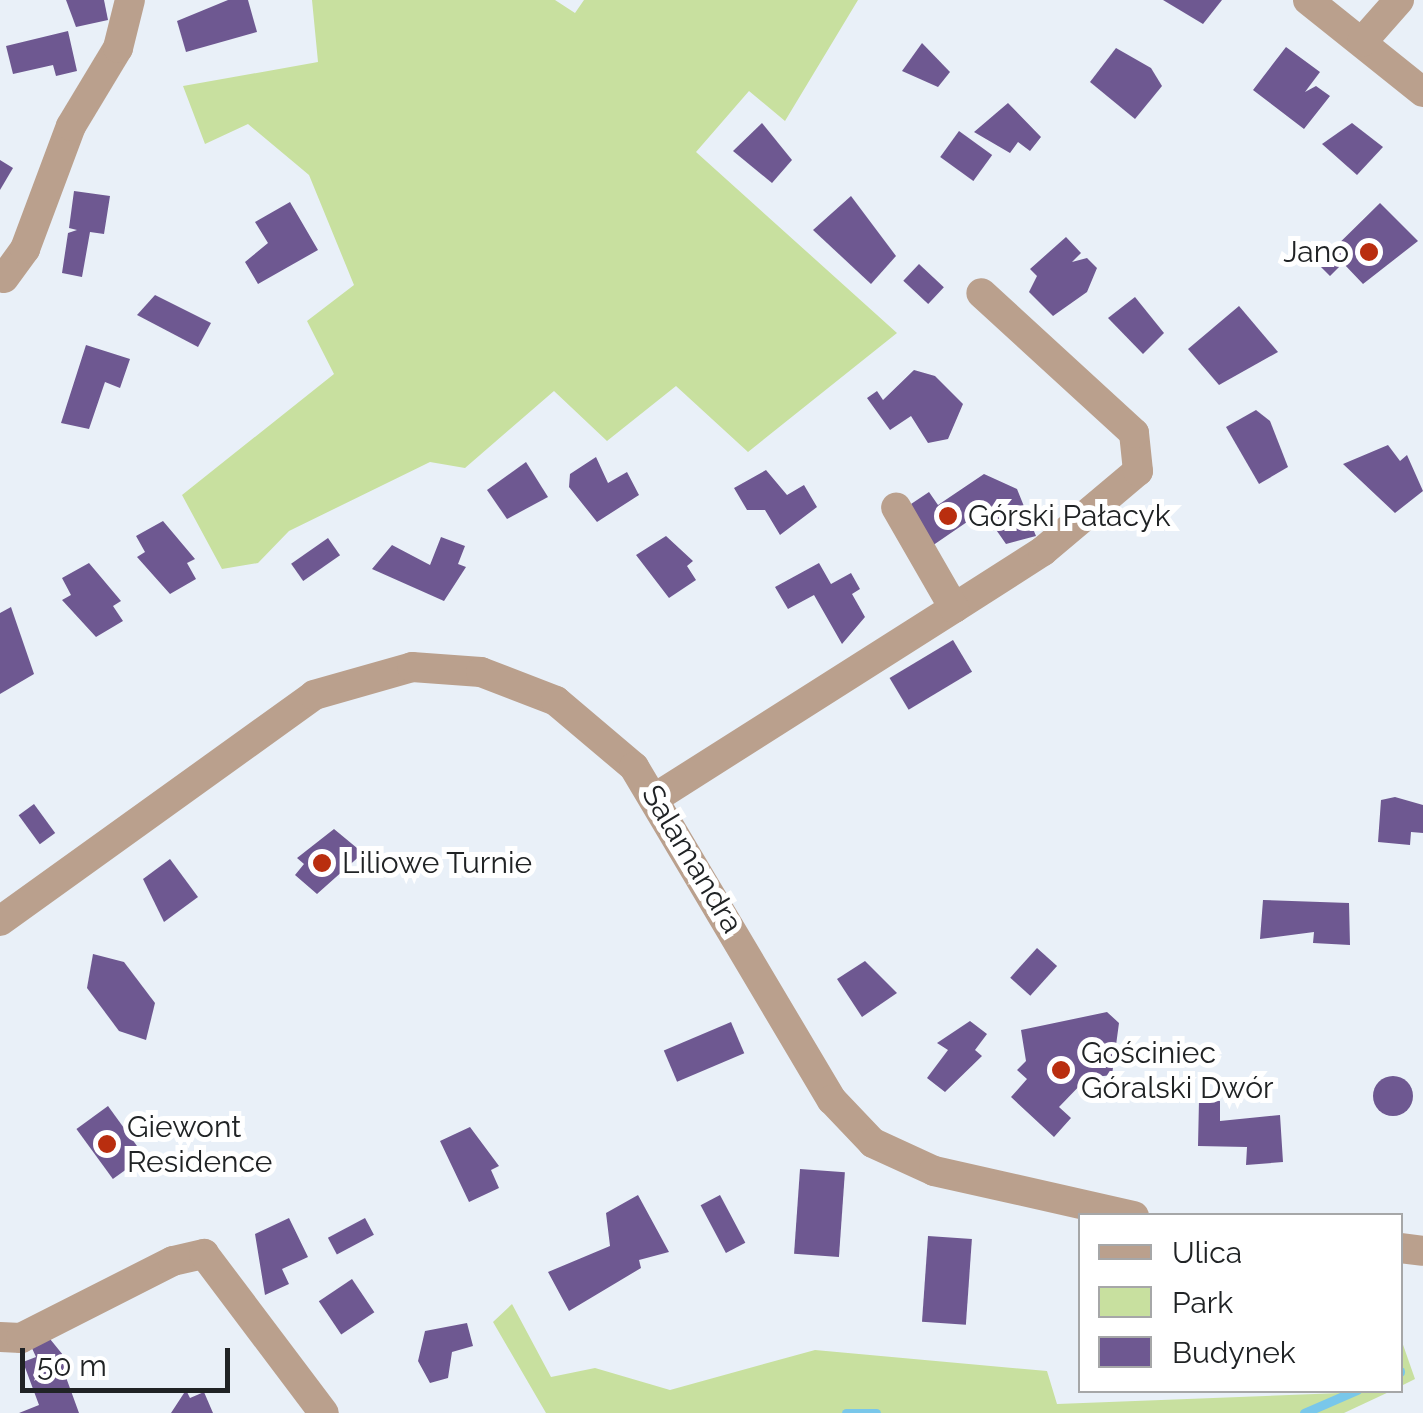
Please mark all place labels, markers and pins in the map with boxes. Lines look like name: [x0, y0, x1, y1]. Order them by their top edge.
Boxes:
place label: Jano: [1283, 234, 1349, 270]
marker: Jano: [1358, 241, 1380, 263]
place label: Górski Pałacyk: [968, 498, 1171, 534]
marker: Górski Pałacyk: [937, 505, 959, 527]
place label: Liliowe Turnie: [342, 845, 533, 881]
marker: Liliowe Turnie: [311, 852, 333, 874]
place label: Gościniec Góralski Dwór: [1081, 1035, 1274, 1106]
marker: Gościniec Góralski Dwór: [1050, 1059, 1072, 1081]
place label: Giewont Residence: [127, 1109, 272, 1180]
marker: Giewont Residence: [96, 1133, 118, 1155]

